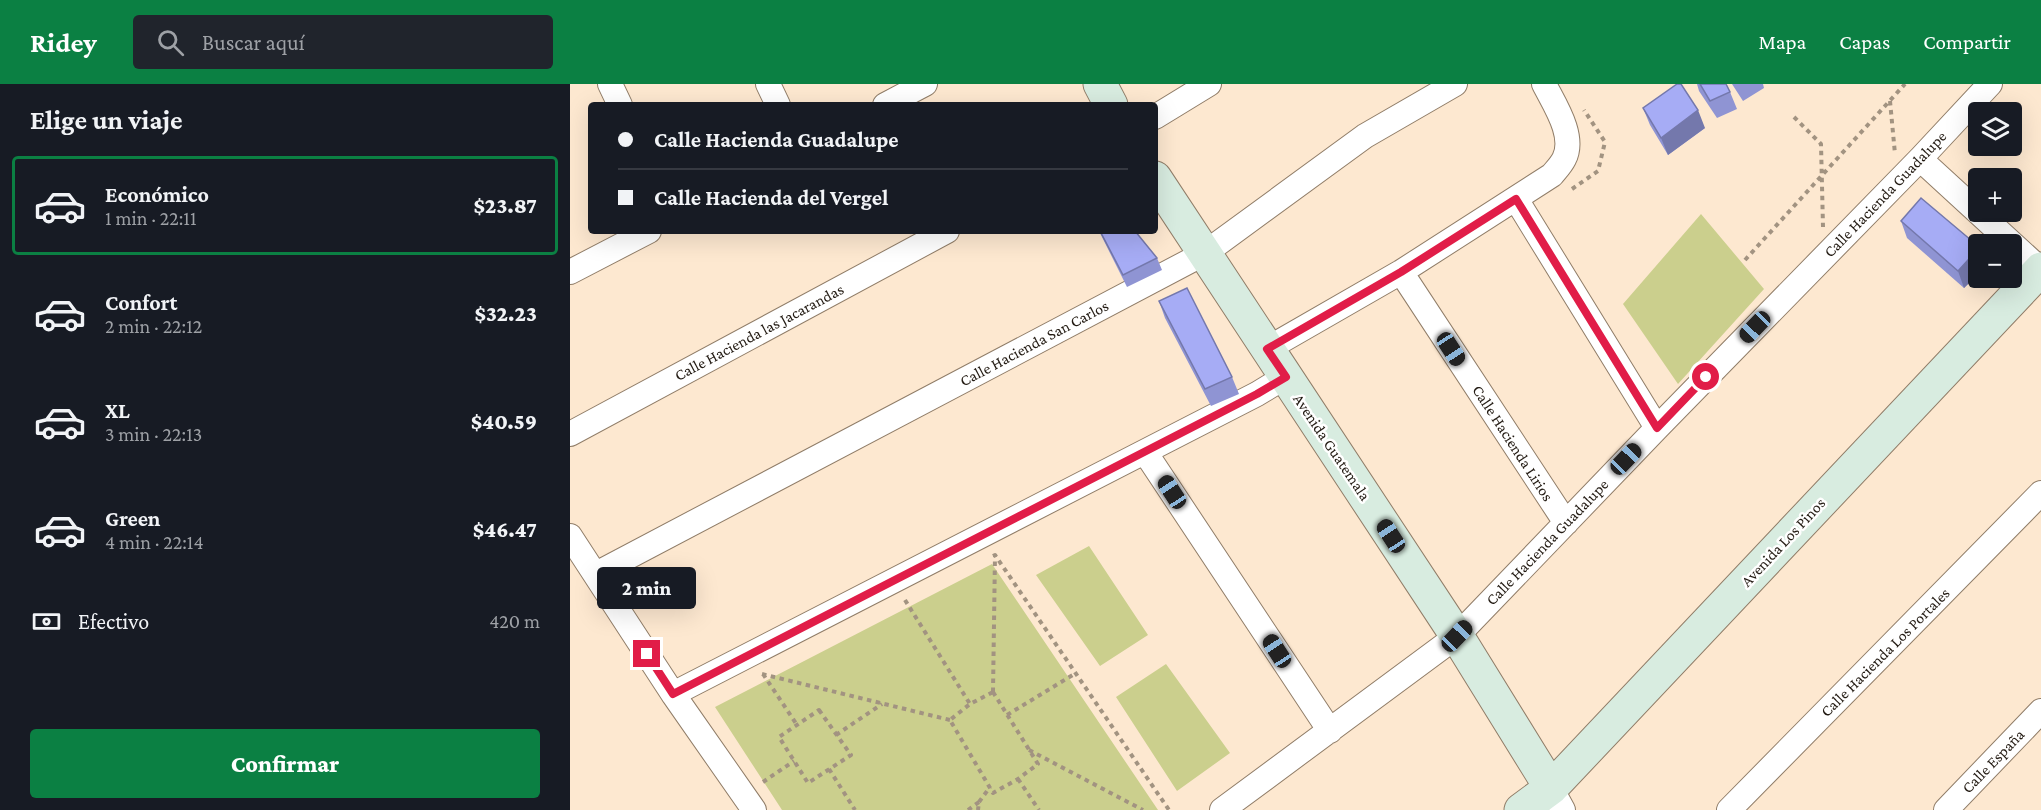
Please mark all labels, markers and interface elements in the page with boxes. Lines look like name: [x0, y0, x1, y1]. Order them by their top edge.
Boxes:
search box: [133, 15, 553, 69]
icon: search: [154, 26, 187, 59]
text: Ridey: [30, 27, 97, 58]
text: Buscar aquí: [202, 30, 304, 55]
text: Mapa: [1758, 30, 1806, 54]
text: Capas: [1839, 30, 1890, 54]
text: Compartir: [1923, 30, 2011, 54]
map controls: [1968, 102, 2022, 288]
button: layers: [1968, 102, 2022, 156]
text: Elige un viaje: [30, 105, 183, 135]
text: Calle Hacienda Guadalupe: [654, 127, 899, 152]
street label: Calle Hacienda Guadalupe: [1820, 128, 1950, 261]
button: +: [1968, 168, 2022, 222]
icon: car: [33, 179, 87, 233]
text: Económico: [105, 182, 209, 207]
text: Calle Hacienda del Vergel: [654, 185, 888, 210]
text: $23.87: [474, 193, 537, 218]
text: 1 min · 22:11: [105, 207, 197, 229]
button: −: [1968, 234, 2022, 288]
street label: Calle Hacienda las Jacarandas: [672, 280, 847, 385]
icon: car: [33, 287, 87, 341]
text: Confort: [105, 290, 178, 315]
street label: Calle Hacienda San Carlos: [957, 297, 1111, 389]
text: $32.23: [475, 301, 537, 326]
car: [1736, 308, 1774, 346]
text: 2 min · 22:12: [105, 315, 202, 337]
car: [1434, 329, 1468, 369]
route start: [1692, 363, 1719, 390]
street label: Calle Hacienda Lirios: [1469, 382, 1557, 504]
street label: Avenida Guatemala: [1290, 391, 1374, 504]
icon: car: [33, 395, 87, 449]
text: XL: [105, 398, 130, 423]
text: $40.59: [471, 409, 537, 434]
text: 3 min · 22:13: [105, 423, 202, 445]
car: [1607, 440, 1645, 478]
car: [1155, 472, 1189, 512]
street label: Calle Hacienda Guadalupe: [1482, 476, 1612, 609]
street label: Avenida Los Pinos: [1738, 494, 1828, 590]
icon: car: [33, 503, 87, 557]
text: Green: [105, 506, 161, 531]
car: [1374, 516, 1408, 556]
text: $46.47: [473, 517, 537, 542]
text: 4 min · 22:14: [105, 531, 204, 553]
callout: 2 min: [598, 567, 697, 609]
text: 2 min: [622, 577, 671, 599]
street label: Calle Hacienda Los Portales: [1817, 584, 1953, 720]
icon: cash: [30, 605, 63, 638]
text: Efectivo: [78, 609, 149, 634]
text: 420 m: [489, 610, 540, 632]
car: [1438, 617, 1476, 655]
car: [1260, 631, 1294, 671]
route end: [633, 640, 660, 667]
street label: Calle España: [1958, 725, 2029, 797]
button: Confirmar: [30, 729, 540, 798]

